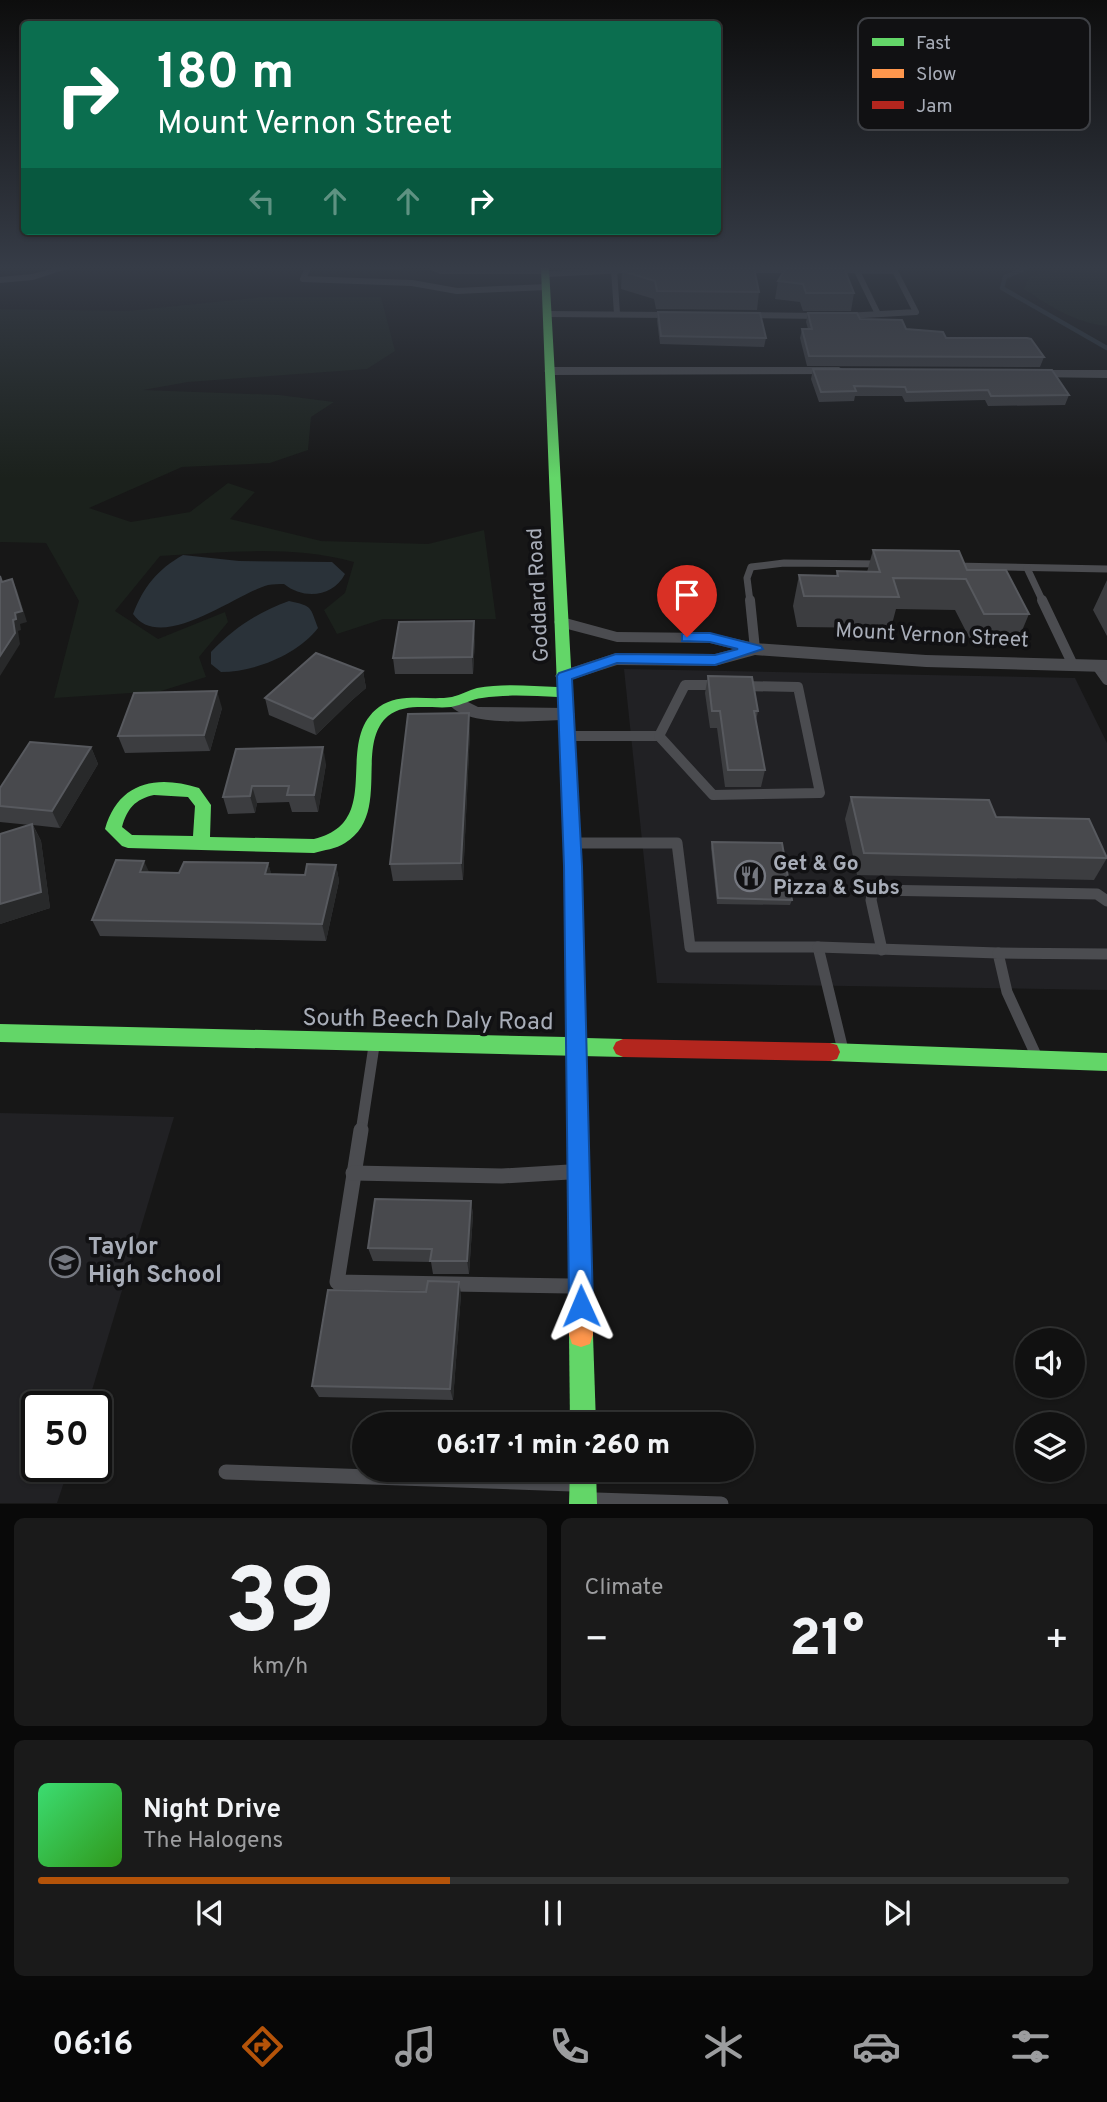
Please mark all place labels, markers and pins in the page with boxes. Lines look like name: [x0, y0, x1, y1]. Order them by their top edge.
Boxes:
pin: [657, 565, 717, 637]
place label: Get & Go Pizza & Subs: [773, 851, 900, 902]
restaurant icon: Get & Go Pizza & Subs: [733, 859, 767, 893]
place label: Taylor High School: [88, 1233, 222, 1291]
school or university icon: Taylor High School: [48, 1245, 82, 1279]

